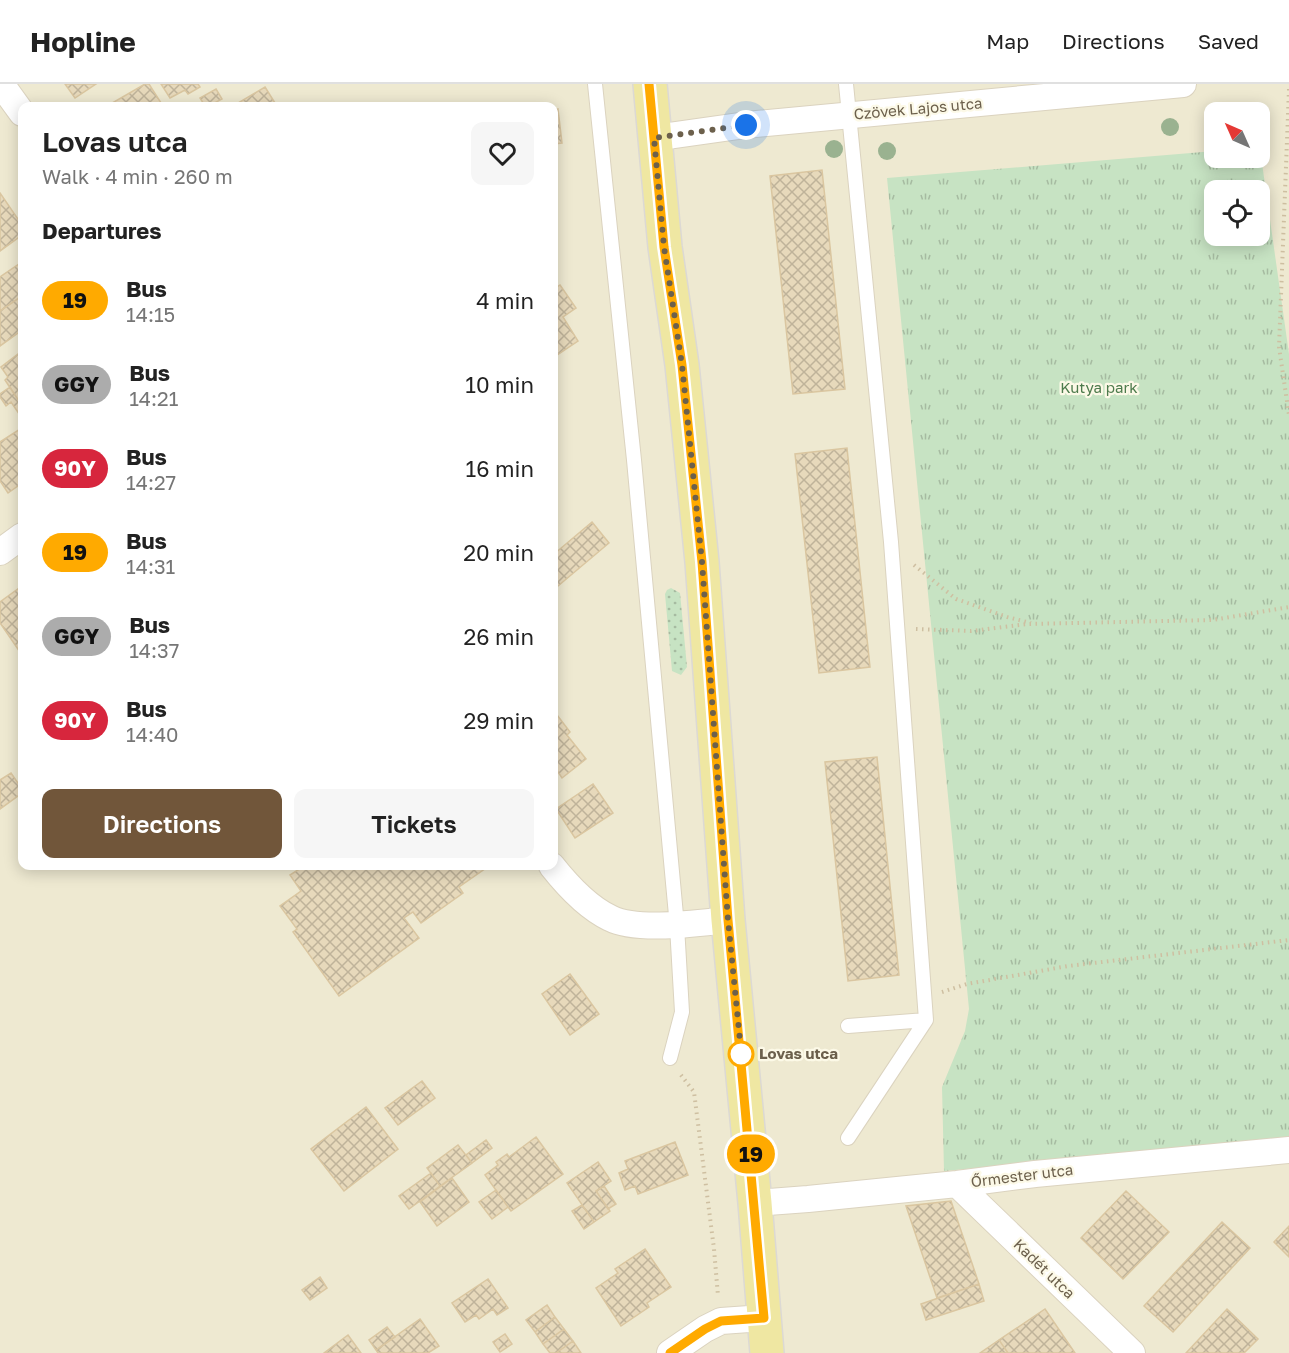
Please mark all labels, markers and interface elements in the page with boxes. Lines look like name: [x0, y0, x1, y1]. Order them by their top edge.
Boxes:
text: Hopline: [30, 25, 136, 58]
text: Map: [986, 28, 1029, 54]
text: Directions: [1062, 28, 1165, 54]
text: Saved: [1198, 28, 1259, 54]
street label: Czövek Lajos utca: [853, 93, 983, 123]
north arrow: [1204, 102, 1270, 168]
map controls: [1204, 102, 1270, 246]
your location: [731, 110, 761, 140]
button: heart: [471, 122, 534, 185]
text: Lovas utca: [42, 125, 188, 158]
text: Walk · 4 min · 260 m: [42, 164, 233, 188]
button: locate: [1204, 180, 1270, 246]
text: Departures: [42, 217, 161, 244]
text: Bus: [126, 275, 167, 302]
text: 19: [63, 287, 87, 313]
text: 4 min: [476, 287, 534, 314]
text: 14:15: [126, 302, 175, 326]
text: Bus: [129, 359, 170, 386]
text: GGY: [54, 371, 99, 397]
text: 10 min: [465, 371, 534, 398]
park label: Kutya park: [1060, 378, 1138, 396]
text: 14:21: [129, 386, 178, 410]
text: Bus: [126, 443, 167, 470]
text: 90Y: [54, 455, 96, 481]
text: 16 min: [466, 455, 534, 482]
text: 14:27: [126, 470, 176, 494]
text: Bus: [126, 527, 167, 554]
text: 19: [63, 539, 87, 565]
text: 20 min: [463, 539, 534, 566]
text: 14:31: [126, 554, 175, 578]
text: Bus: [129, 611, 170, 638]
text: GGY: [54, 623, 99, 649]
text: 26 min: [464, 623, 534, 650]
text: 14:37: [129, 638, 179, 662]
text: Bus: [126, 695, 167, 722]
text: 90Y: [54, 707, 96, 733]
text: 29 min: [464, 707, 534, 734]
text: 14:40: [126, 722, 179, 746]
button: Directions: [42, 789, 282, 858]
button: Tickets: [294, 789, 534, 858]
marker: Lovas utca: [728, 1041, 754, 1067]
place label: Lovas utca: [759, 1044, 838, 1062]
line badge: 19: [724, 1134, 778, 1174]
text: 19: [739, 1141, 763, 1167]
street label: Őrmester utca: [970, 1160, 1074, 1190]
street label: Kadét utca: [1010, 1235, 1079, 1302]

